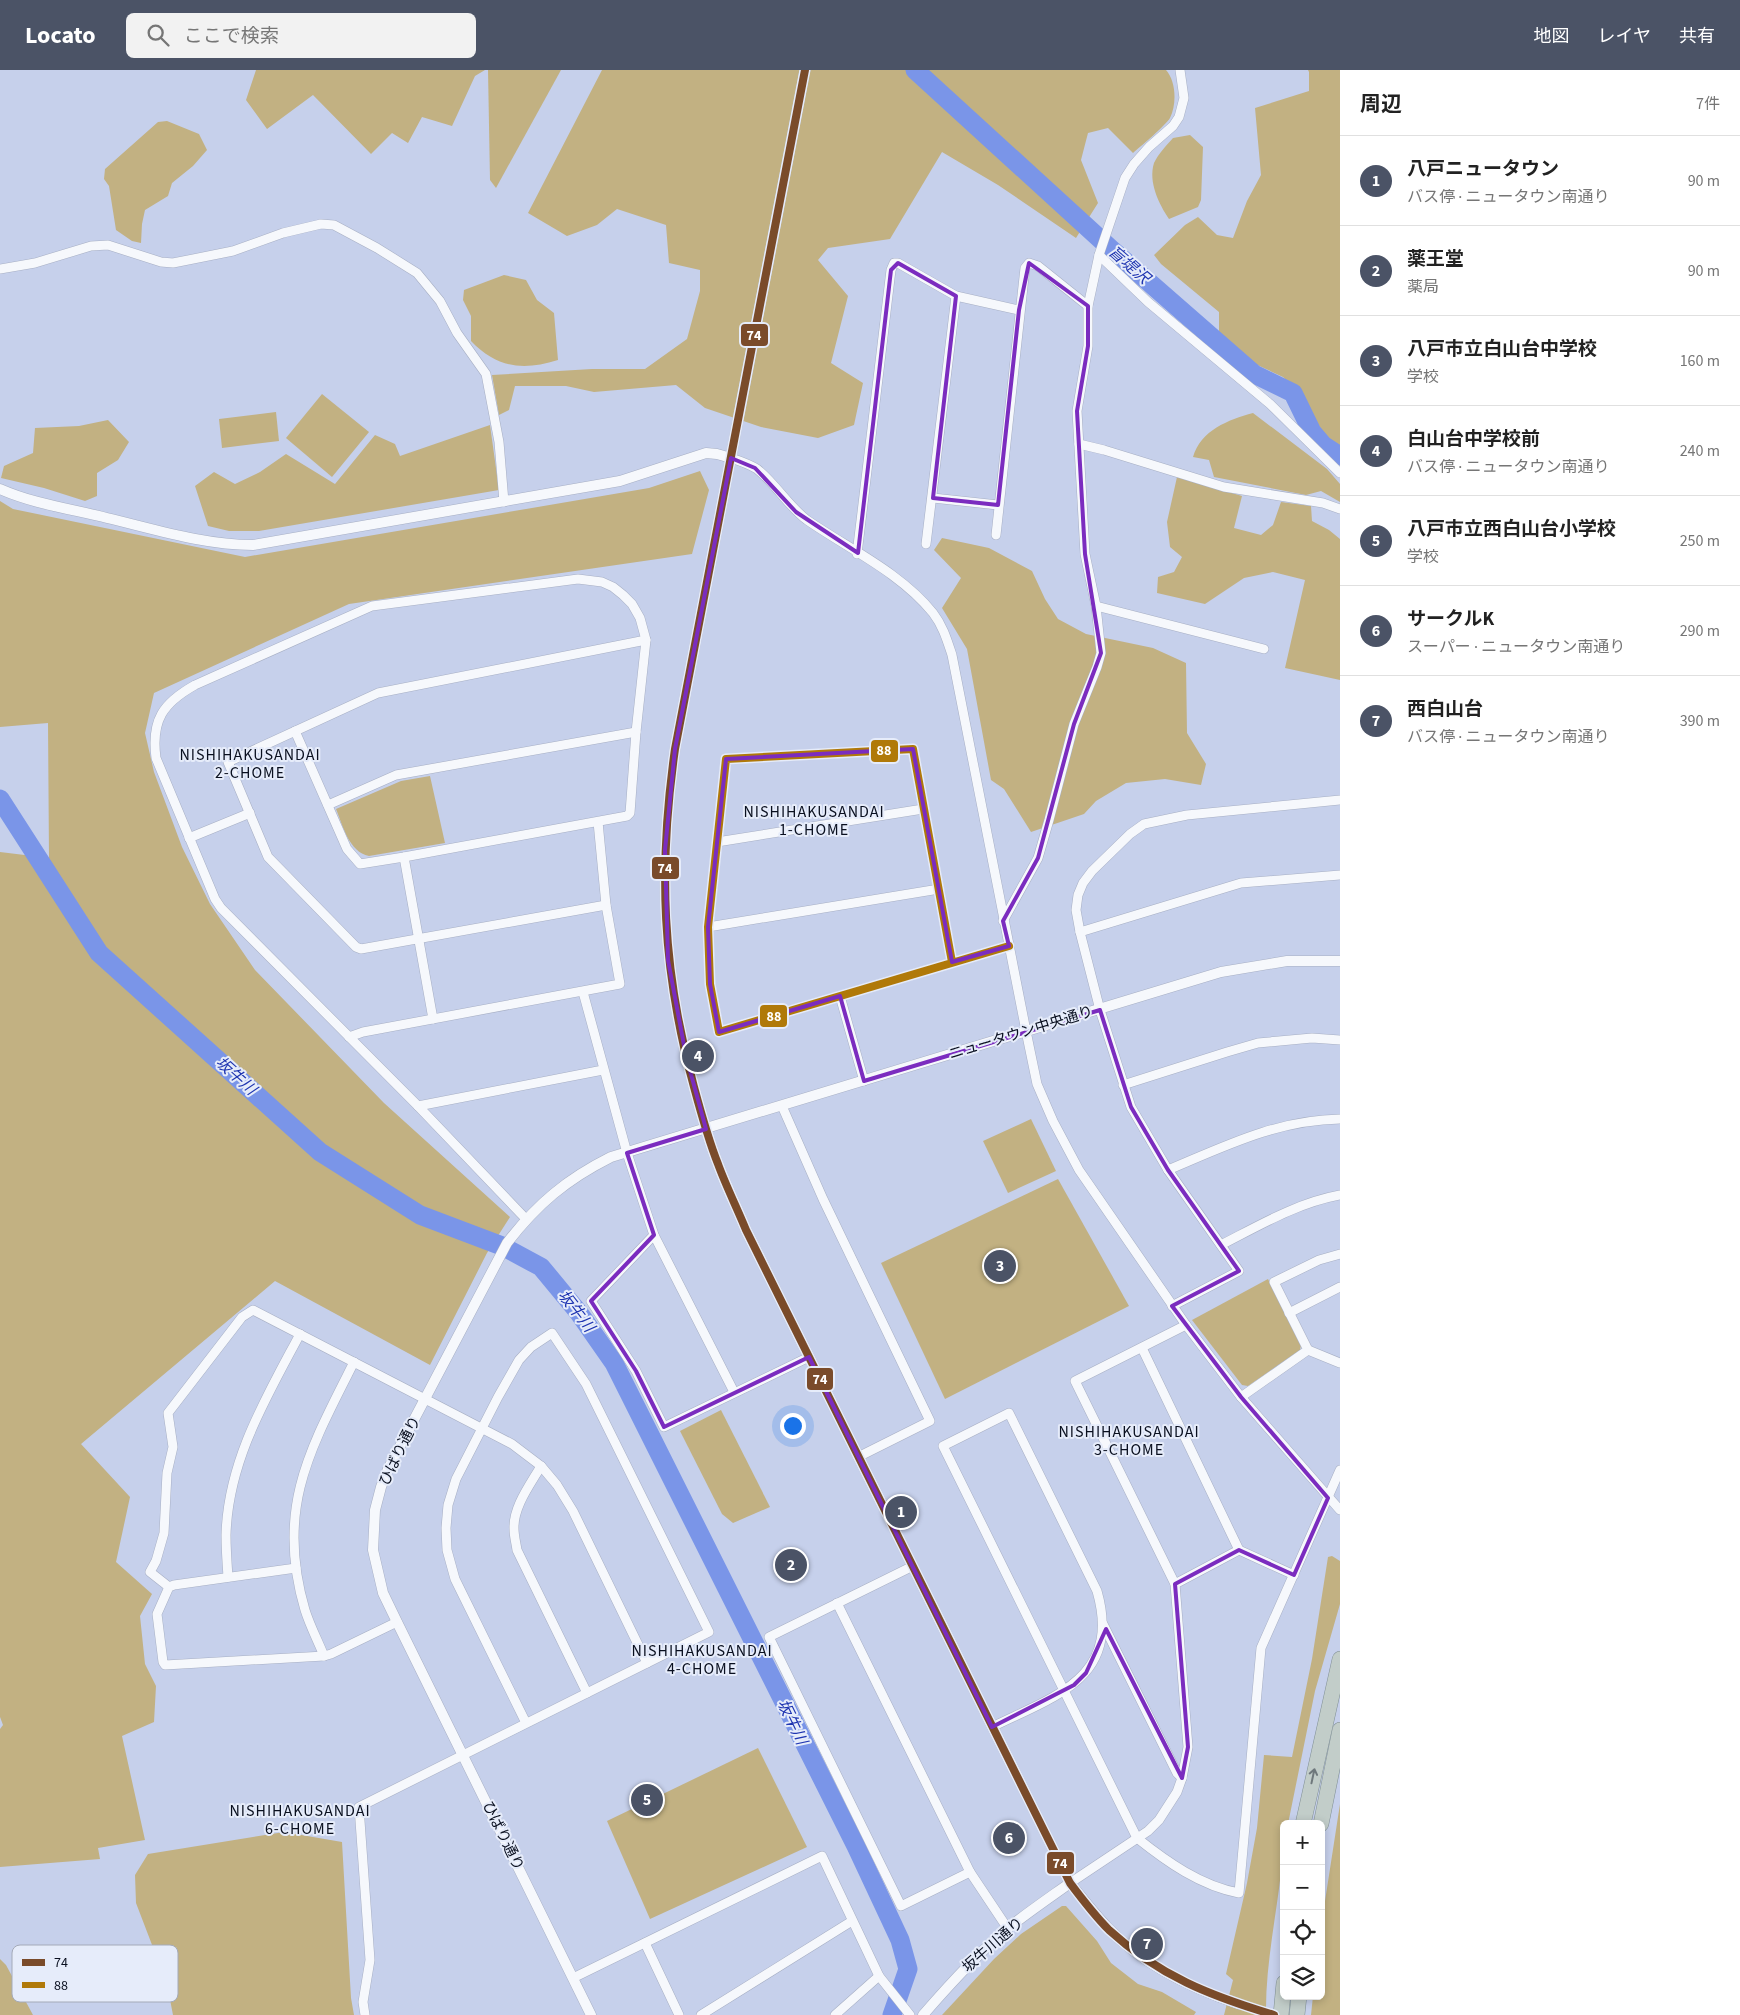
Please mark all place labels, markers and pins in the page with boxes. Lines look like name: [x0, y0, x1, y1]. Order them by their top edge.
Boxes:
pin: 4: [682, 1037, 714, 1075]
pin: 3: [984, 1247, 1016, 1285]
pin: 1: [885, 1493, 917, 1531]
pin: 2: [775, 1546, 807, 1584]
pin: 5: [631, 1781, 663, 1819]
pin: 6: [993, 1819, 1025, 1857]
pin: 7: [1131, 1925, 1163, 1963]

